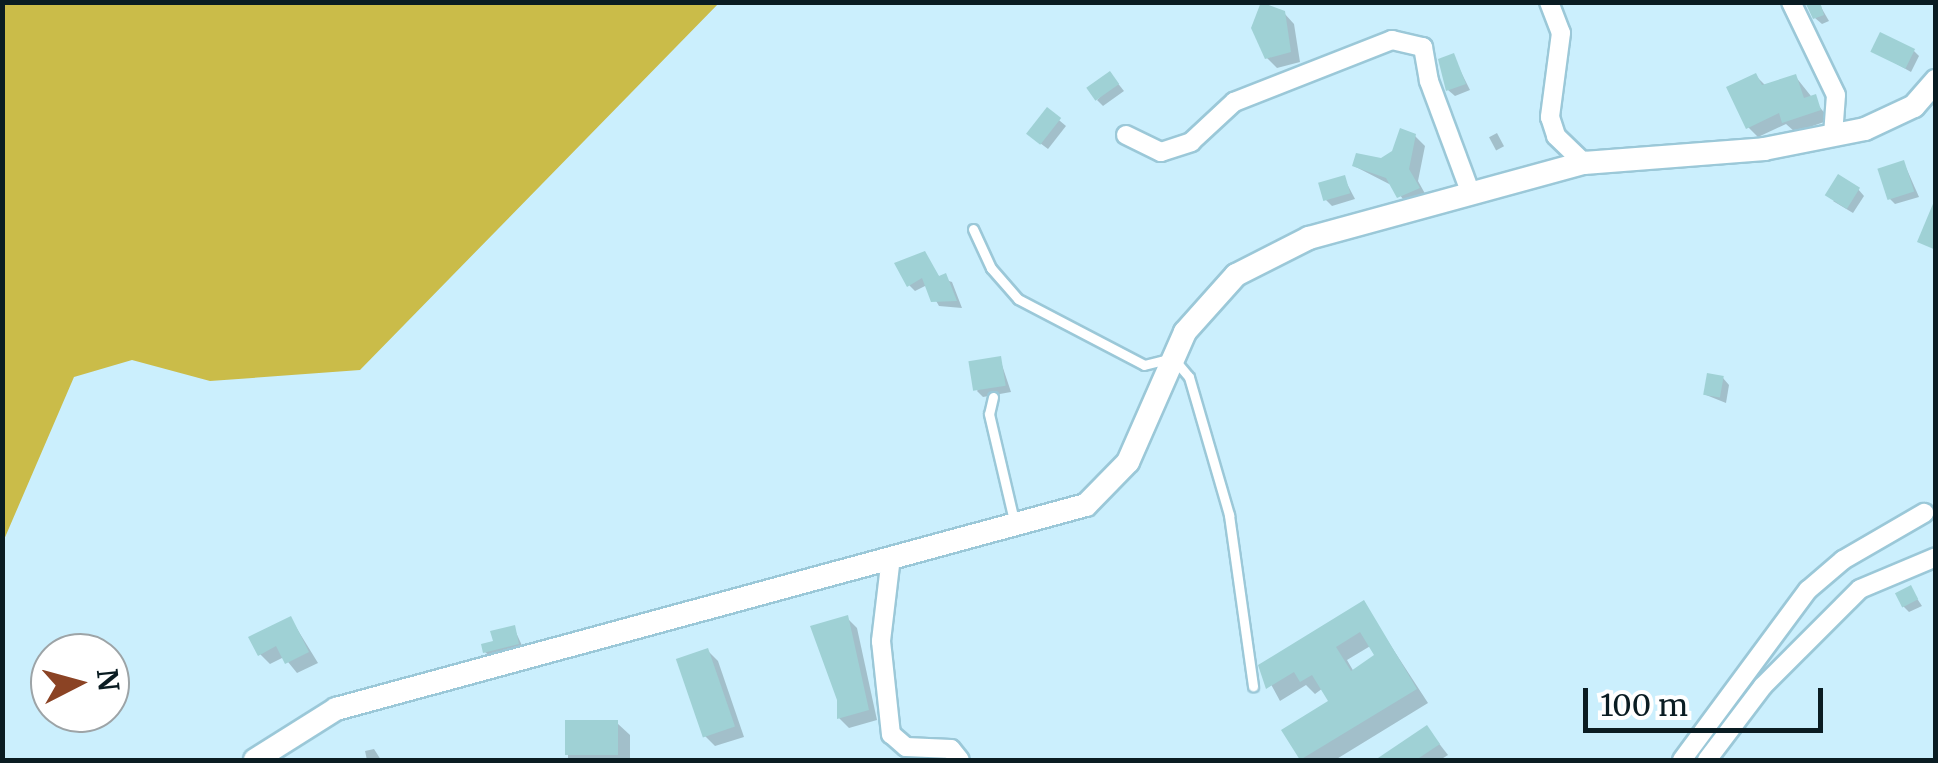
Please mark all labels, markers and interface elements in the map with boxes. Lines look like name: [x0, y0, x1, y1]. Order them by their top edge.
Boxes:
north arrow: [30, 633, 130, 733]
text: N: [89, 667, 127, 693]
scale bar: [1588, 668, 1828, 730]
text: 100 m: [1600, 686, 1688, 724]

